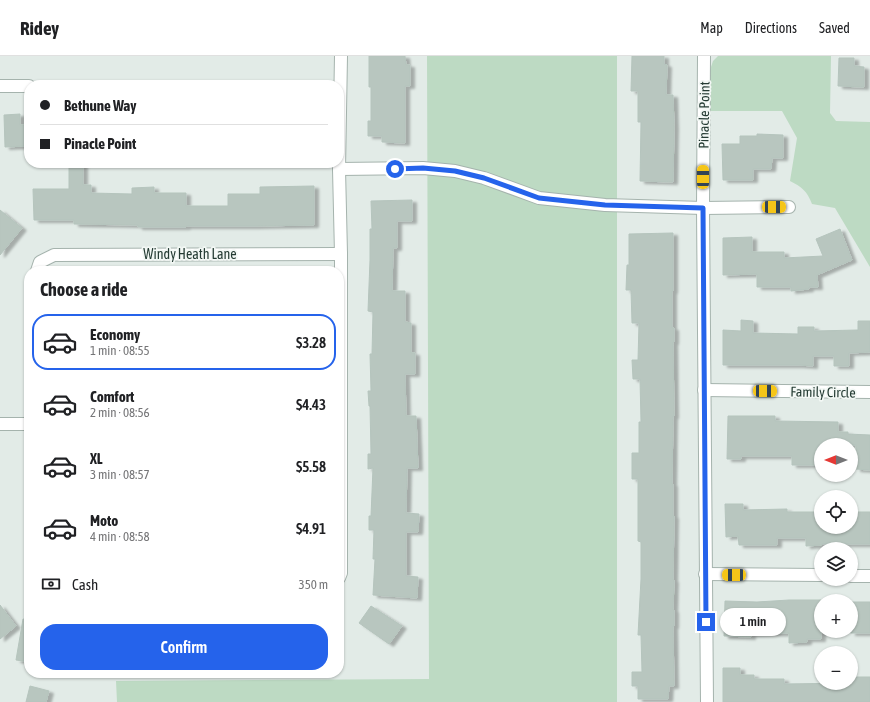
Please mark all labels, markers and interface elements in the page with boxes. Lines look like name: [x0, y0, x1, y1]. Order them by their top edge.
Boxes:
text: Ridey: [20, 17, 59, 39]
text: Map: [700, 20, 723, 36]
text: Directions: [745, 20, 797, 36]
text: Saved: [819, 20, 850, 36]
street label: Pinacle Point: [695, 81, 713, 149]
text: Bethune Way: [64, 97, 136, 114]
text: Pinacle Point: [64, 135, 136, 152]
route start: [386, 160, 404, 178]
car: [697, 165, 709, 189]
car: [762, 201, 786, 213]
street label: Windy Heath Lane: [143, 246, 237, 262]
text: Choose a ride: [40, 279, 128, 300]
icon: car: [42, 324, 78, 360]
text: Economy: [90, 326, 140, 343]
text: $3.28: [296, 334, 326, 351]
text: 1 min · 08:55: [90, 343, 150, 358]
street label: Family Circle: [790, 383, 856, 401]
car: [753, 385, 777, 397]
icon: car: [42, 386, 78, 422]
text: Comfort: [90, 388, 134, 405]
text: $4.43: [296, 396, 326, 413]
text: 2 min · 08:56: [90, 405, 150, 420]
north arrow: [814, 438, 858, 482]
map controls: [814, 438, 858, 690]
icon: car: [42, 448, 78, 484]
text: XL: [90, 450, 103, 467]
text: $5.58: [296, 458, 326, 475]
text: 3 min · 08:57: [90, 467, 150, 482]
button: locate: [814, 490, 858, 534]
icon: car: [42, 510, 78, 546]
text: Moto: [90, 512, 118, 529]
text: $4.91: [296, 520, 326, 537]
text: 4 min · 08:58: [90, 529, 150, 544]
button: layers: [814, 542, 858, 586]
car: [722, 569, 746, 581]
icon: cash: [40, 573, 62, 595]
text: Cash: [72, 576, 98, 593]
text: 350 m: [299, 577, 328, 592]
button: +: [814, 594, 858, 638]
callout: 1 min: [720, 608, 786, 636]
route end: [697, 613, 715, 631]
text: 1 min: [740, 614, 766, 629]
button: Confirm: [40, 624, 328, 670]
button: −: [814, 646, 858, 690]

